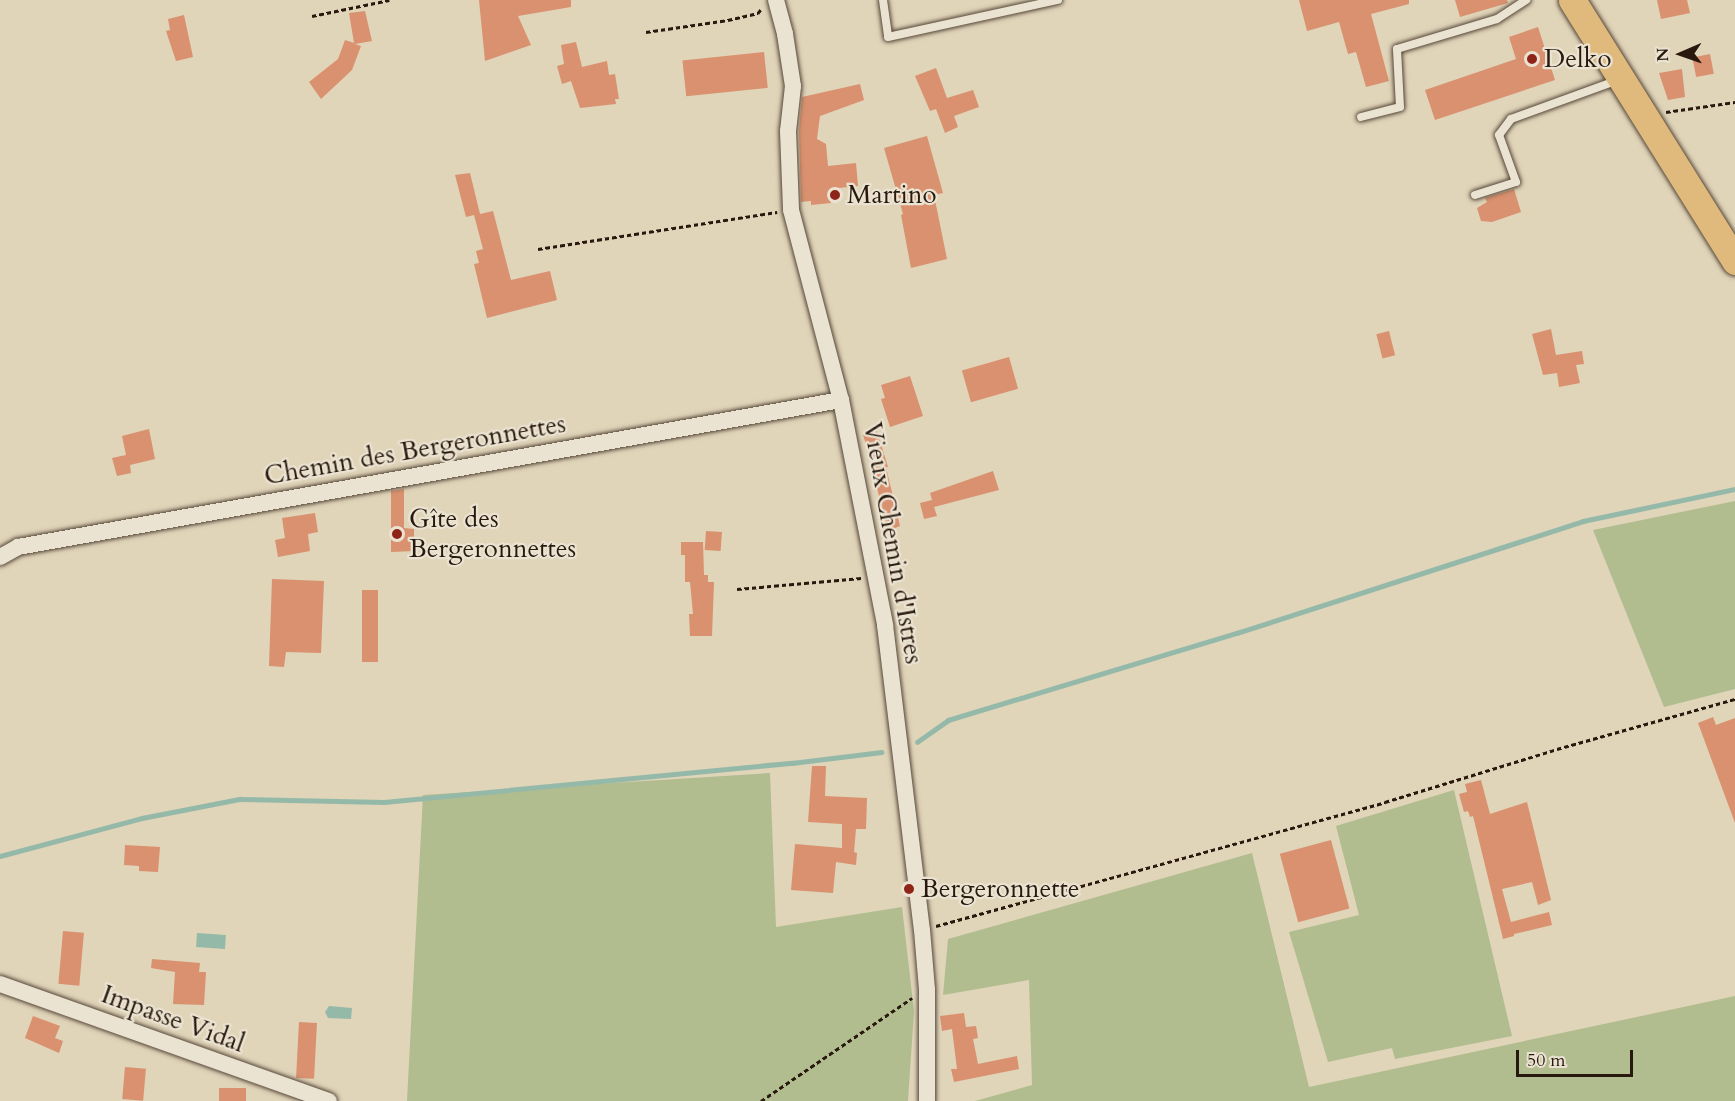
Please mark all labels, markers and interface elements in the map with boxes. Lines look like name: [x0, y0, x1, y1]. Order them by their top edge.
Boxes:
north arrow: [1651, 24, 1711, 84]
place label: Delko: [1544, 43, 1612, 75]
text: N: [1652, 47, 1674, 62]
marker: Delko: [1525, 52, 1539, 66]
place label: Martino: [847, 179, 937, 211]
marker: Martino: [828, 188, 842, 202]
street label: Chemin des Bergeronnettes: [262, 408, 568, 492]
street label: Vieux Chemin d'Istres: [856, 420, 930, 666]
place label: Gîte des Bergeronnettes: [409, 503, 576, 564]
marker: Gîte des Bergeronnettes: [390, 527, 404, 541]
place label: Bergeronnette: [921, 873, 1079, 905]
marker: Bergeronnette: [902, 882, 916, 896]
street label: Impasse Vidal: [97, 979, 249, 1059]
scale bar: [1519, 1038, 1636, 1076]
text: 50 m: [1527, 1048, 1566, 1073]

